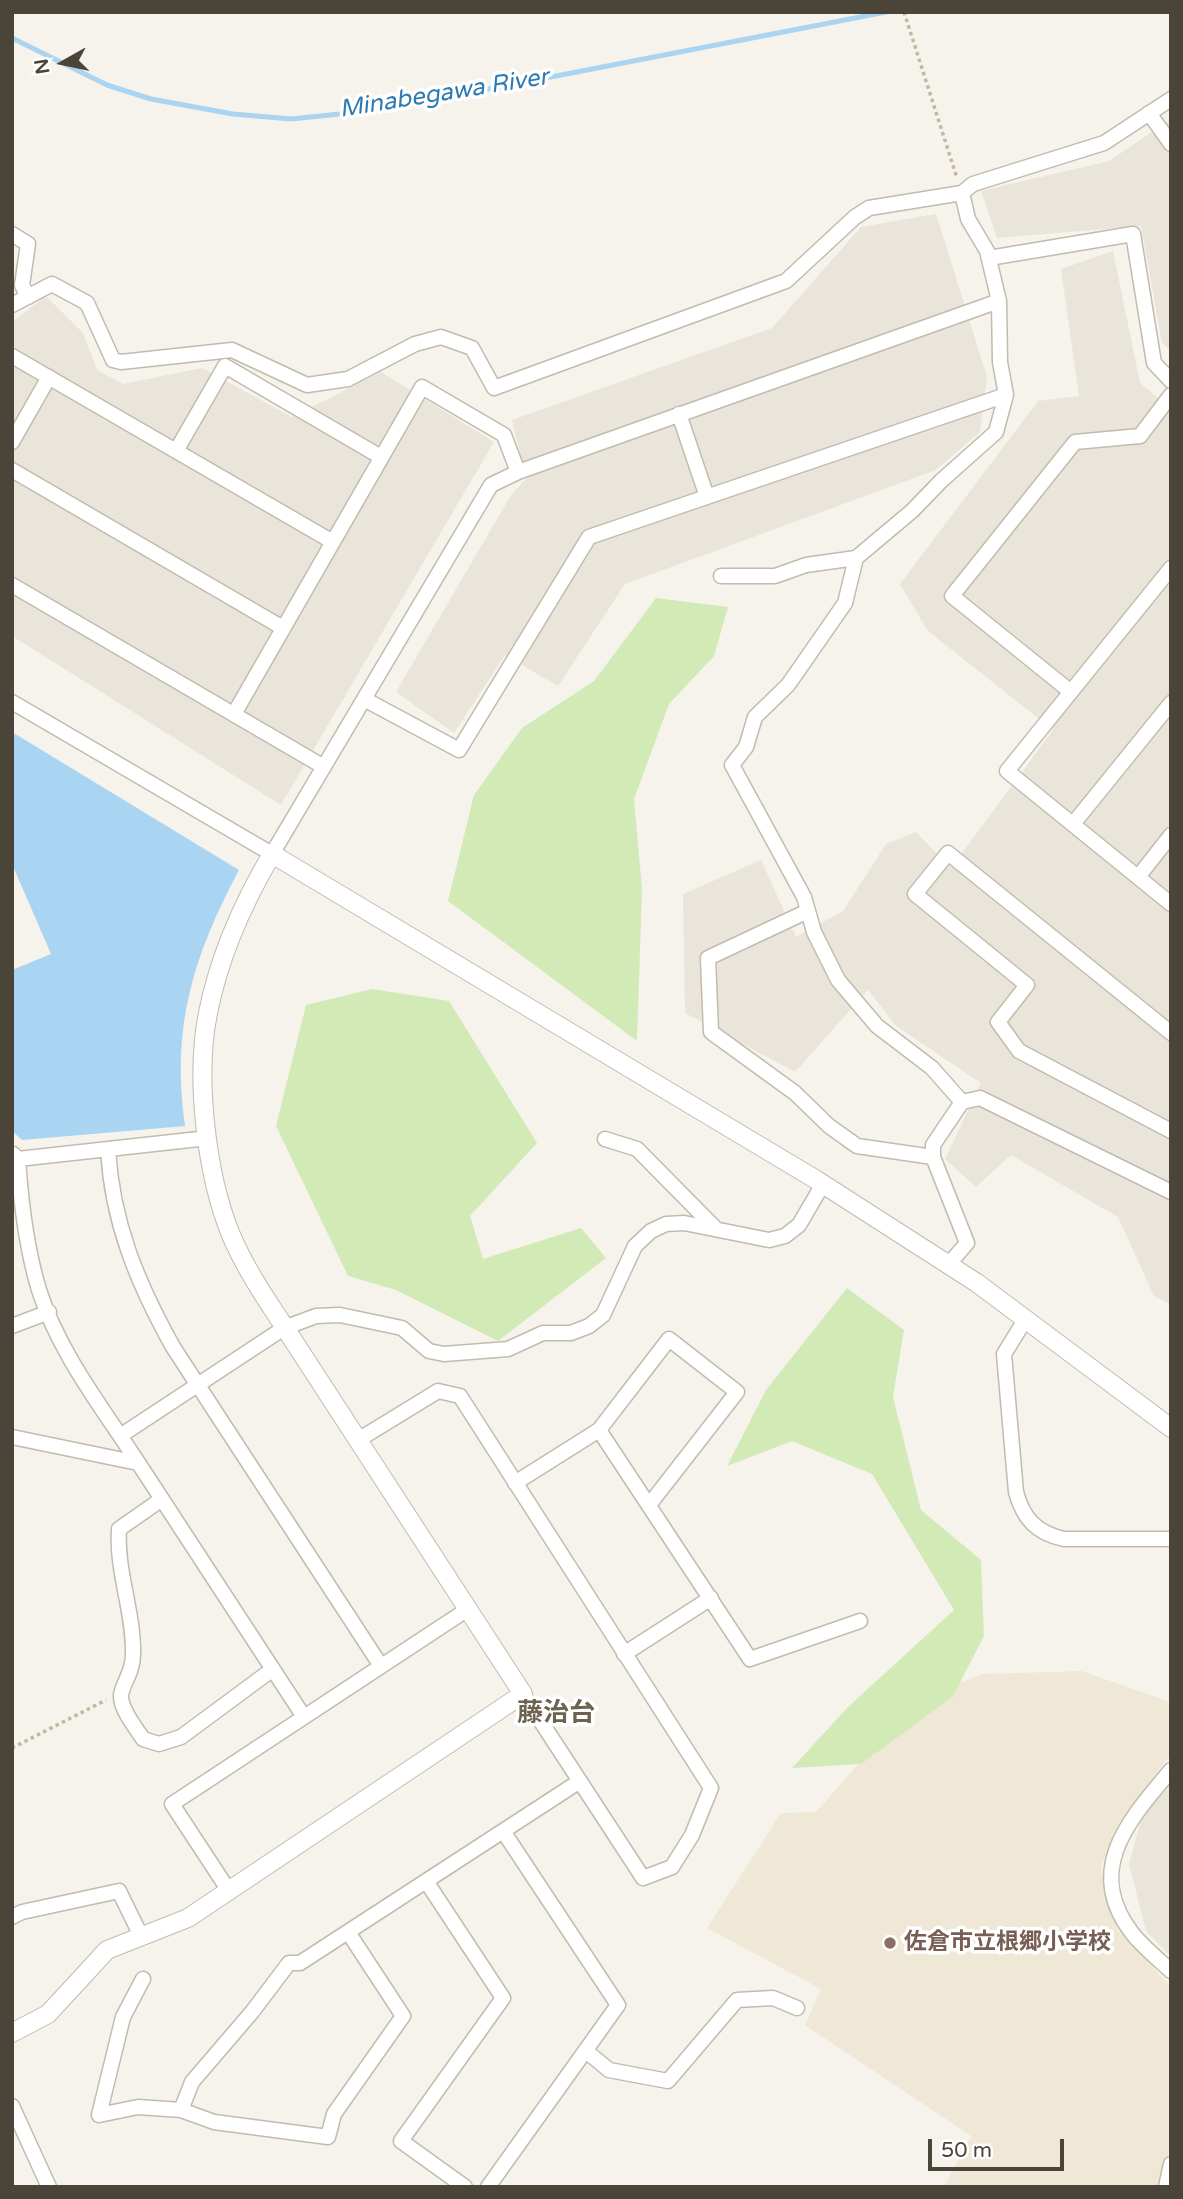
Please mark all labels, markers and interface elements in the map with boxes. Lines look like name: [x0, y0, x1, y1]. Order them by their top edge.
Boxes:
north arrow: [28, 28, 98, 98]
text: N: [30, 57, 54, 76]
water label: Minabegawa River: [337, 63, 551, 125]
district label: 藤治台: [517, 1698, 595, 1730]
place label: 佐倉市立根郷小学校: [904, 1929, 1111, 1957]
marker: 佐倉市立根郷小学校: [882, 1935, 898, 1951]
scale bar: [931, 2126, 1068, 2170]
text: 50 m: [941, 2138, 992, 2163]

